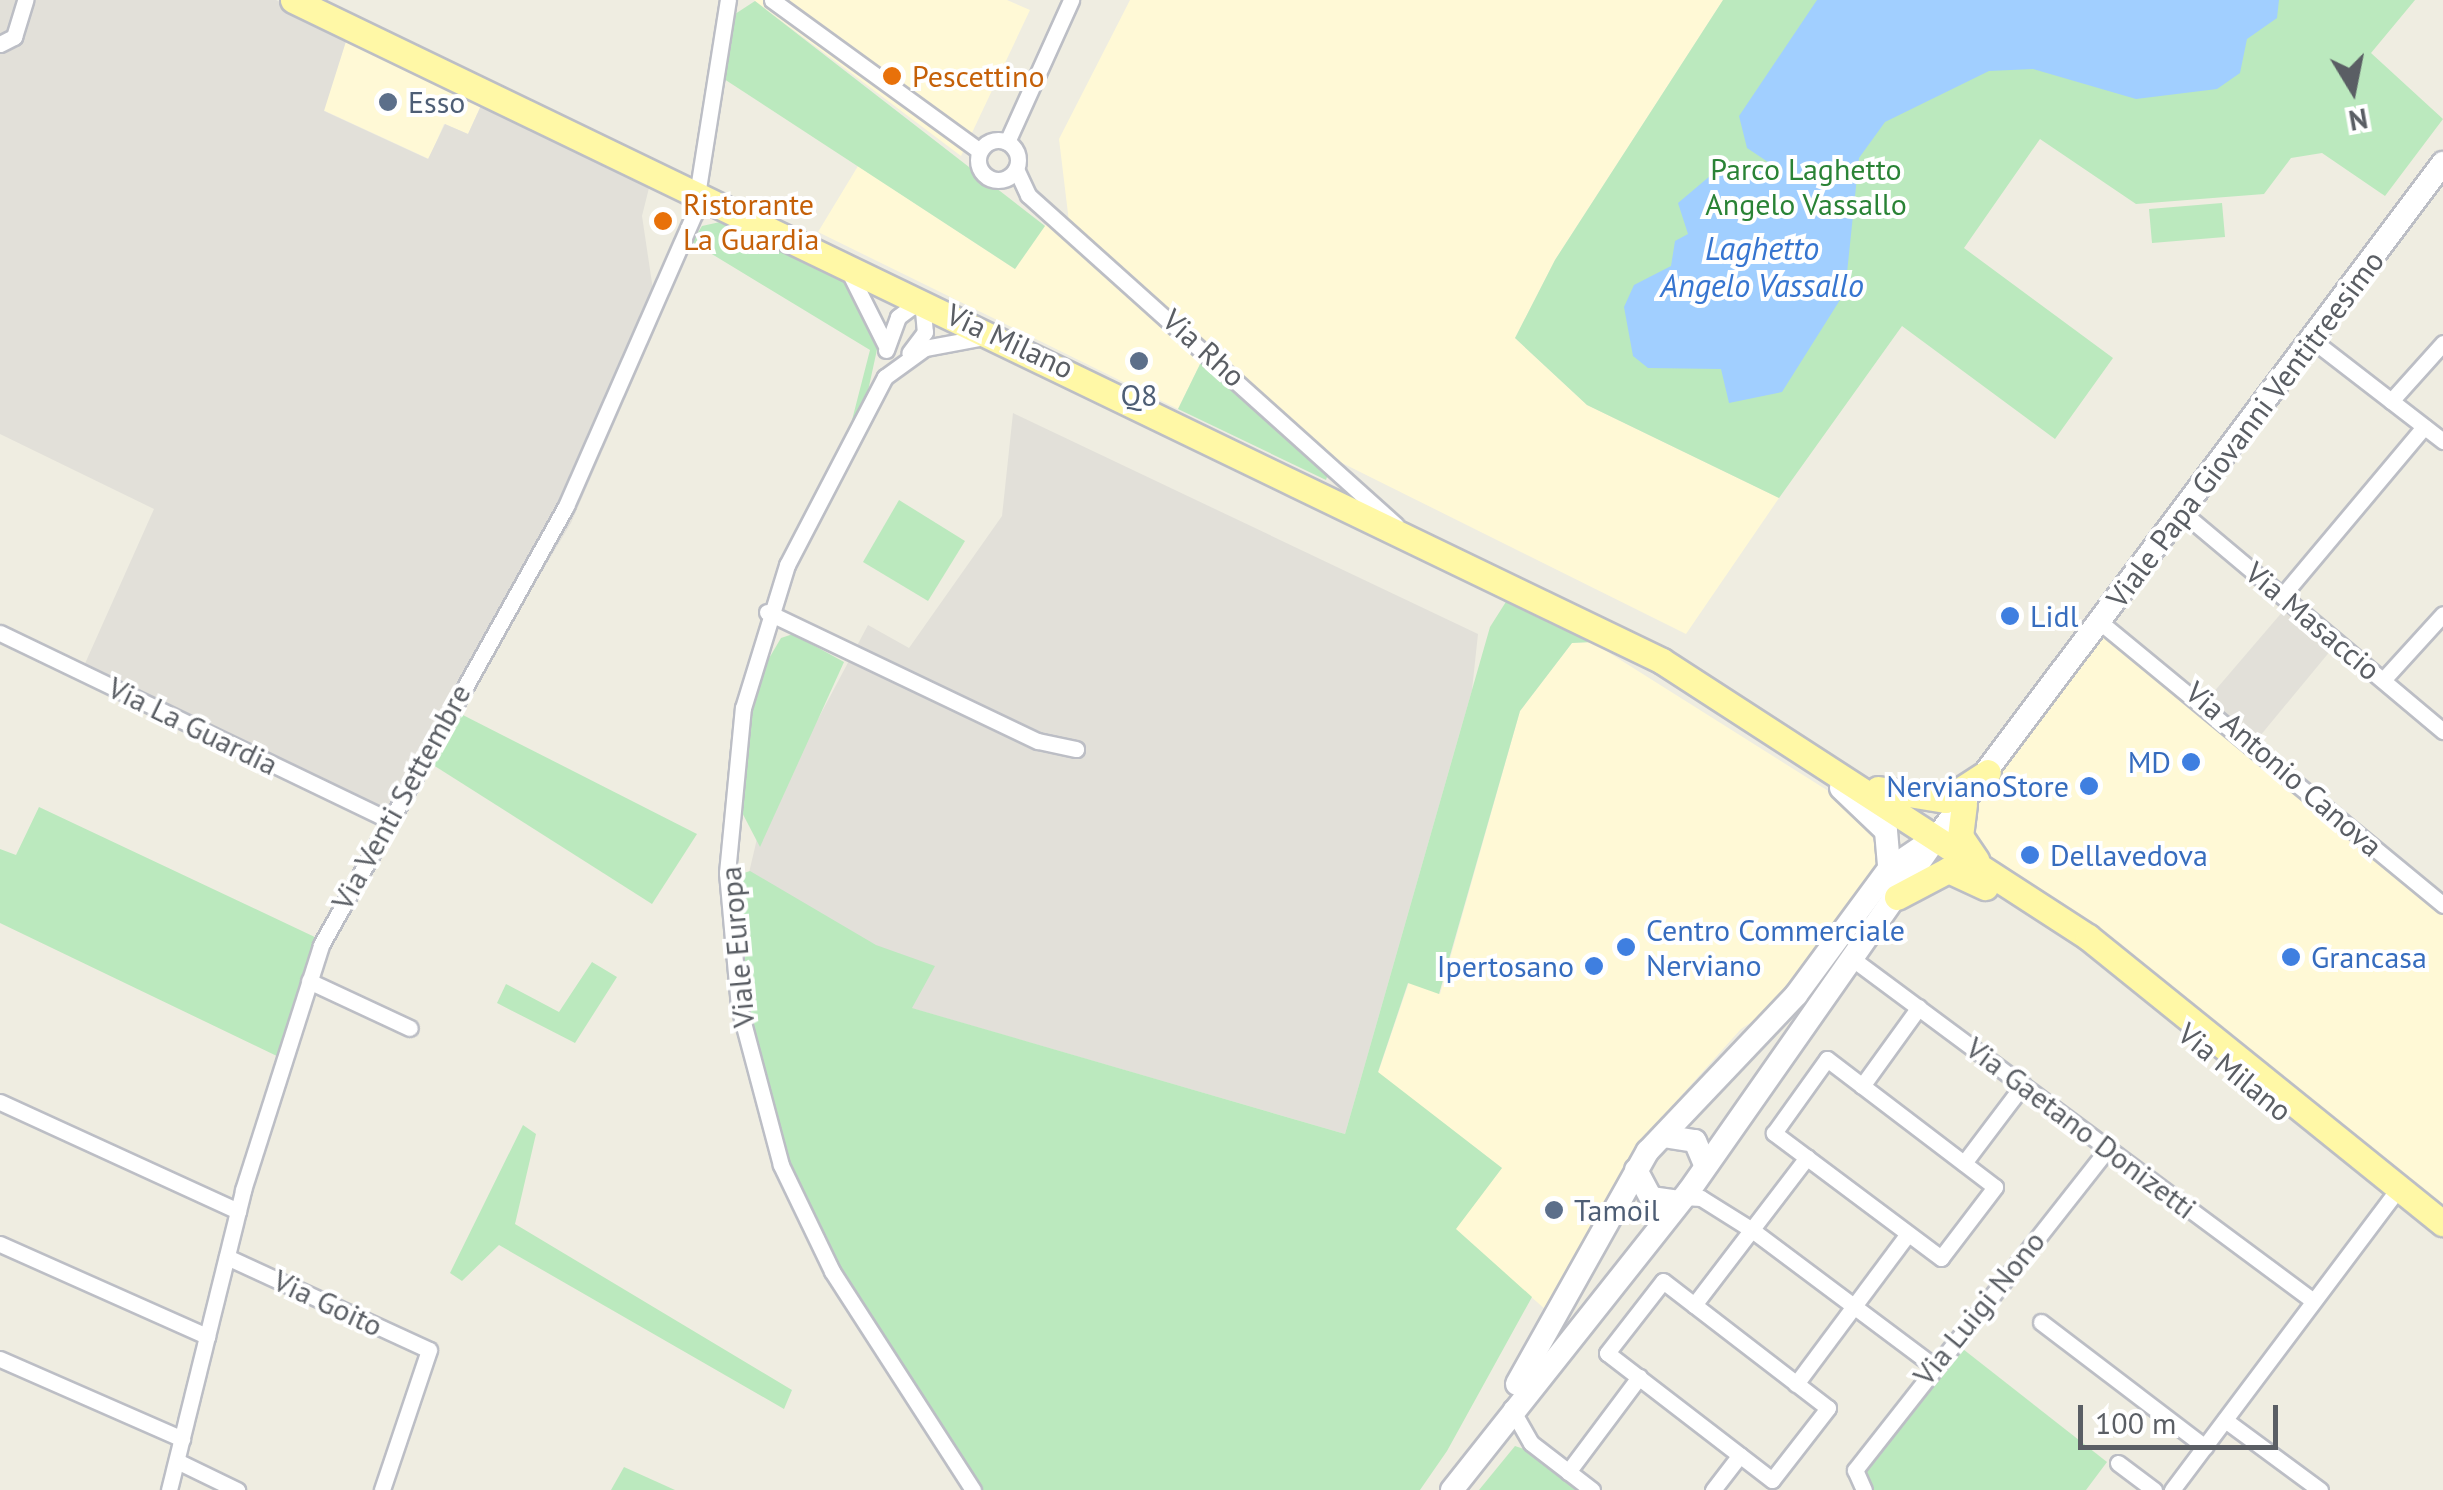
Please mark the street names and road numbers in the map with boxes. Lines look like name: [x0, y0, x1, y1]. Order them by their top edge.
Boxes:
street label: Viale Papa Giovanni Ventitreesimo: [2099, 243, 2391, 615]
street label: Via Milano: [941, 296, 1079, 386]
street label: Via Rho: [1155, 302, 1253, 394]
street label: Via Masaccio: [2238, 554, 2388, 688]
street label: Via La Guardia: [102, 669, 284, 783]
street label: Via Antonio Canova: [2178, 674, 2390, 864]
street label: Via Venti Settembre: [324, 677, 478, 917]
street label: Viale Europa: [712, 865, 762, 1029]
street label: Via Milano: [2171, 1015, 2299, 1129]
street label: Via Gaetano Donizetti: [1959, 1030, 2203, 1226]
street label: Via Luigi Nono: [1906, 1224, 2052, 1392]
street label: Via Goito: [268, 1262, 388, 1344]

